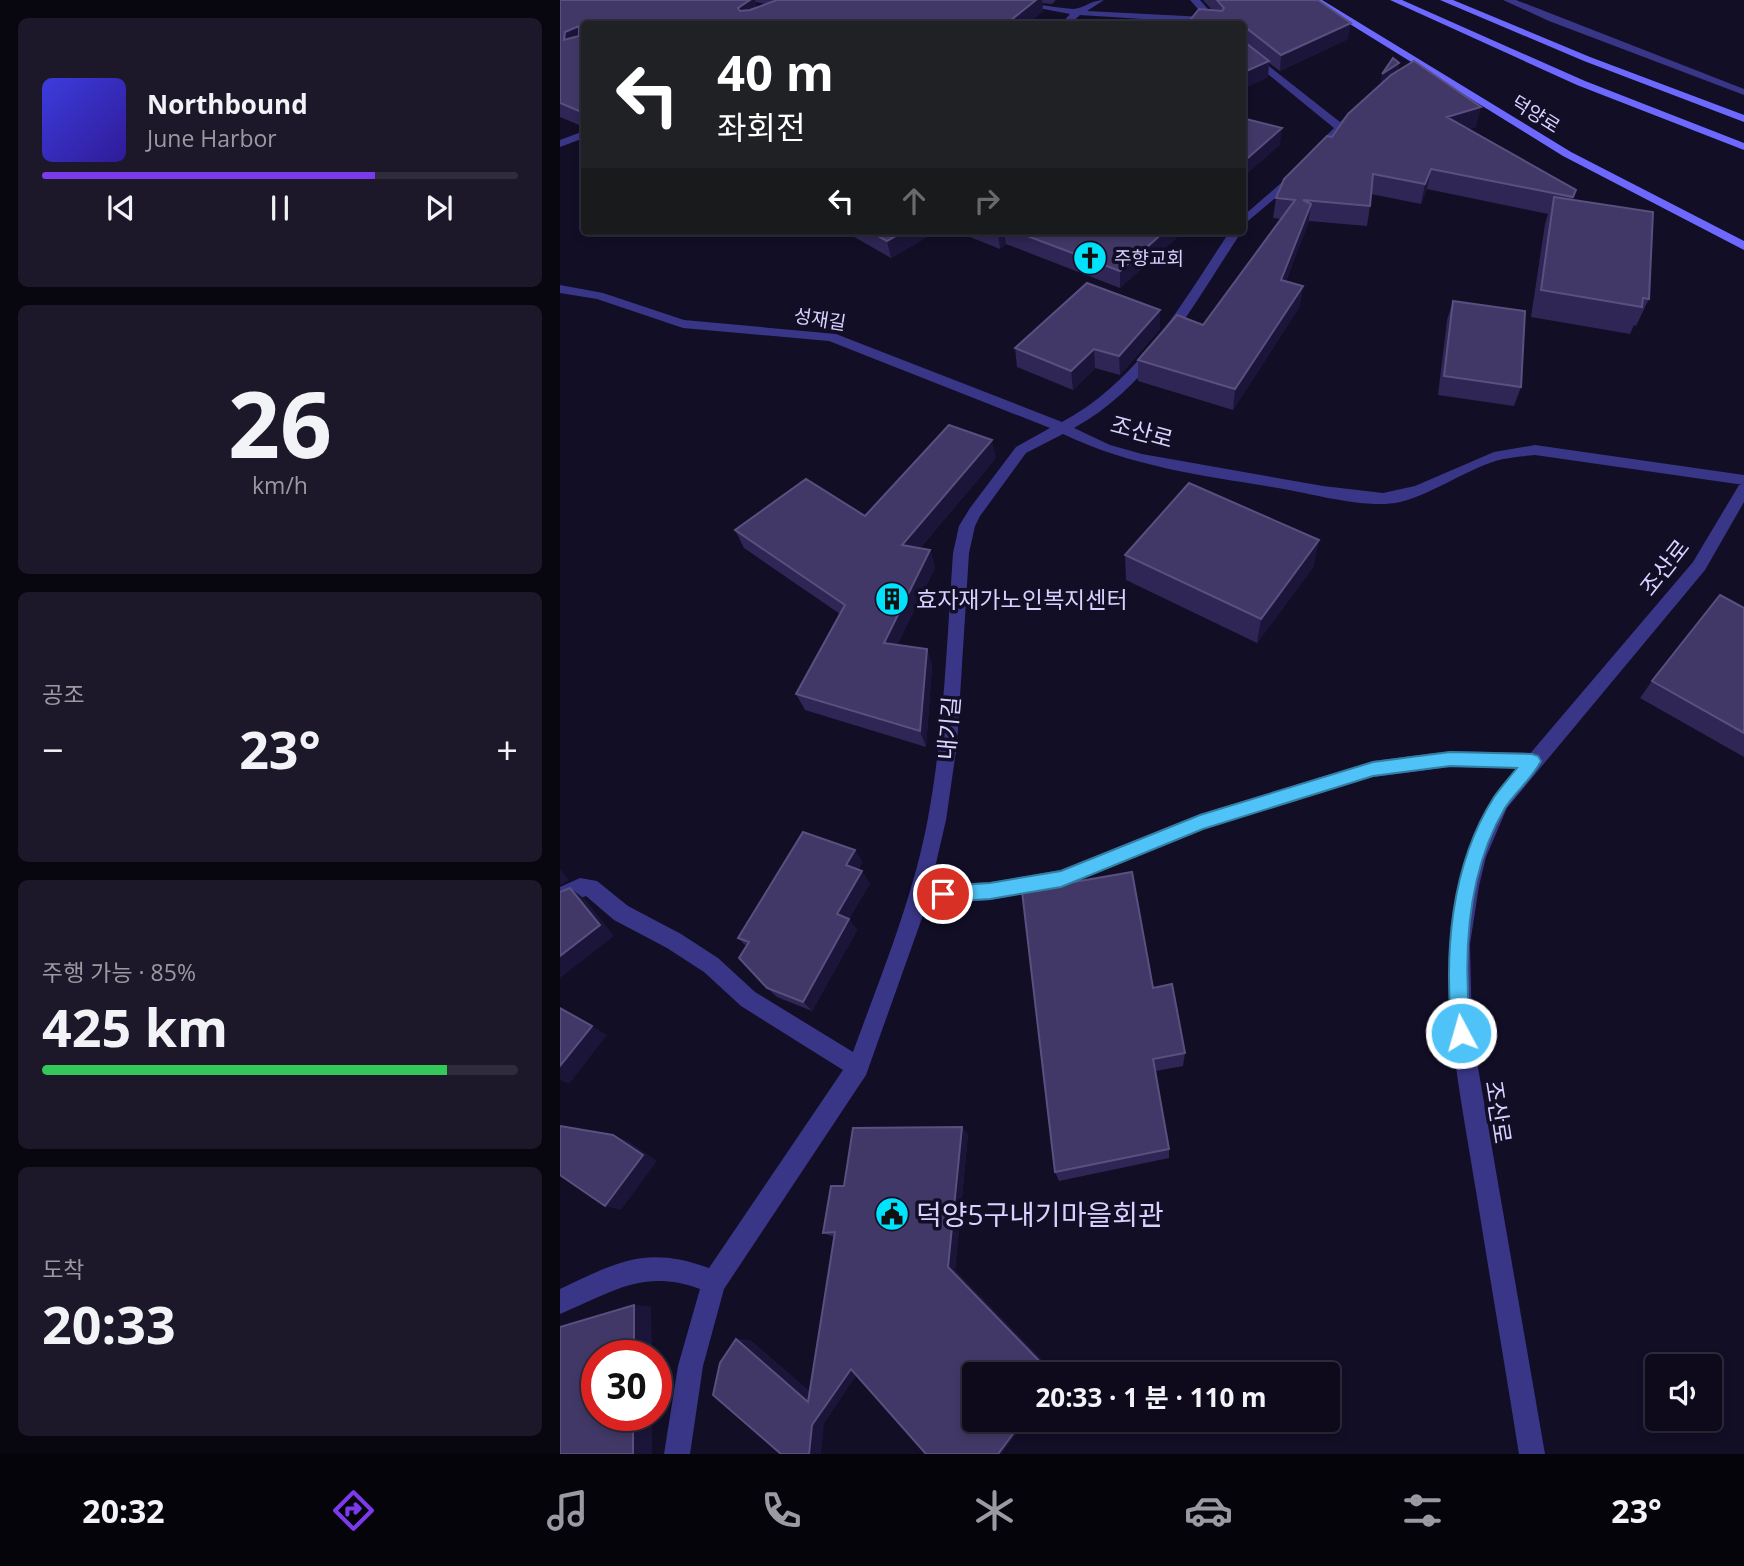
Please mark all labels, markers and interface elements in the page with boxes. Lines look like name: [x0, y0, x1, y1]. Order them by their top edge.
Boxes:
text: 40 m: [717, 39, 834, 105]
icon: left: [602, 49, 693, 140]
text: Northbound: [147, 86, 308, 122]
street label: 덕양로: [1507, 89, 1565, 139]
text: 좌회전: [717, 105, 805, 148]
text: June Harbor: [147, 122, 277, 154]
icon: left: [822, 182, 860, 220]
icon: ahead: [895, 182, 933, 220]
icon: right: [968, 182, 1006, 220]
icon: previous: [102, 189, 140, 227]
icon: pause: [261, 189, 299, 227]
icon: next: [420, 189, 458, 227]
church icon: 주향교회: [1071, 239, 1109, 277]
place label: 주향교회: [1114, 245, 1184, 271]
street label: 성재길: [792, 302, 848, 336]
text: 26: [228, 361, 332, 485]
street label: 조산로: [1107, 407, 1177, 455]
text: km/h: [252, 469, 308, 501]
street label: 조산로: [1632, 532, 1696, 602]
building icon: 효자재가노인복지센터: [873, 580, 911, 618]
place label: 효자재가노인복지센터: [916, 583, 1128, 615]
text: 공조: [42, 678, 84, 710]
street label: 내기길: [929, 695, 967, 761]
text: 23°: [239, 713, 321, 784]
text: −: [42, 723, 64, 775]
text: +: [496, 723, 518, 775]
pin: [913, 864, 973, 924]
icon: arrive: [924, 875, 962, 913]
text: 주행 가능 · 85%: [42, 956, 196, 988]
text: 425 km: [42, 991, 228, 1062]
position arrow: [1424, 996, 1498, 1070]
street label: 조산로: [1478, 1078, 1520, 1146]
public building icon: 덕양5구내기마을회관: [873, 1195, 911, 1233]
place label: 덕양5구내기마을회관: [916, 1195, 1164, 1233]
text: 도착: [42, 1253, 84, 1285]
text: 20:33: [42, 1288, 176, 1359]
speed limit sign: 30: [581, 1340, 672, 1431]
map controls: [1645, 1354, 1722, 1431]
button: sound: [1645, 1354, 1722, 1431]
text: 20:33 · 1 분 · 110 m: [1035, 1379, 1267, 1415]
icon: directions: [329, 1486, 378, 1535]
icon: music: [543, 1486, 592, 1535]
icon: phone: [757, 1486, 806, 1535]
icon: climate: [970, 1486, 1019, 1535]
icon: car: [1184, 1486, 1233, 1535]
icon: filters: [1398, 1486, 1447, 1535]
text: 20:32: [82, 1489, 165, 1532]
text: 23°: [1611, 1489, 1662, 1532]

